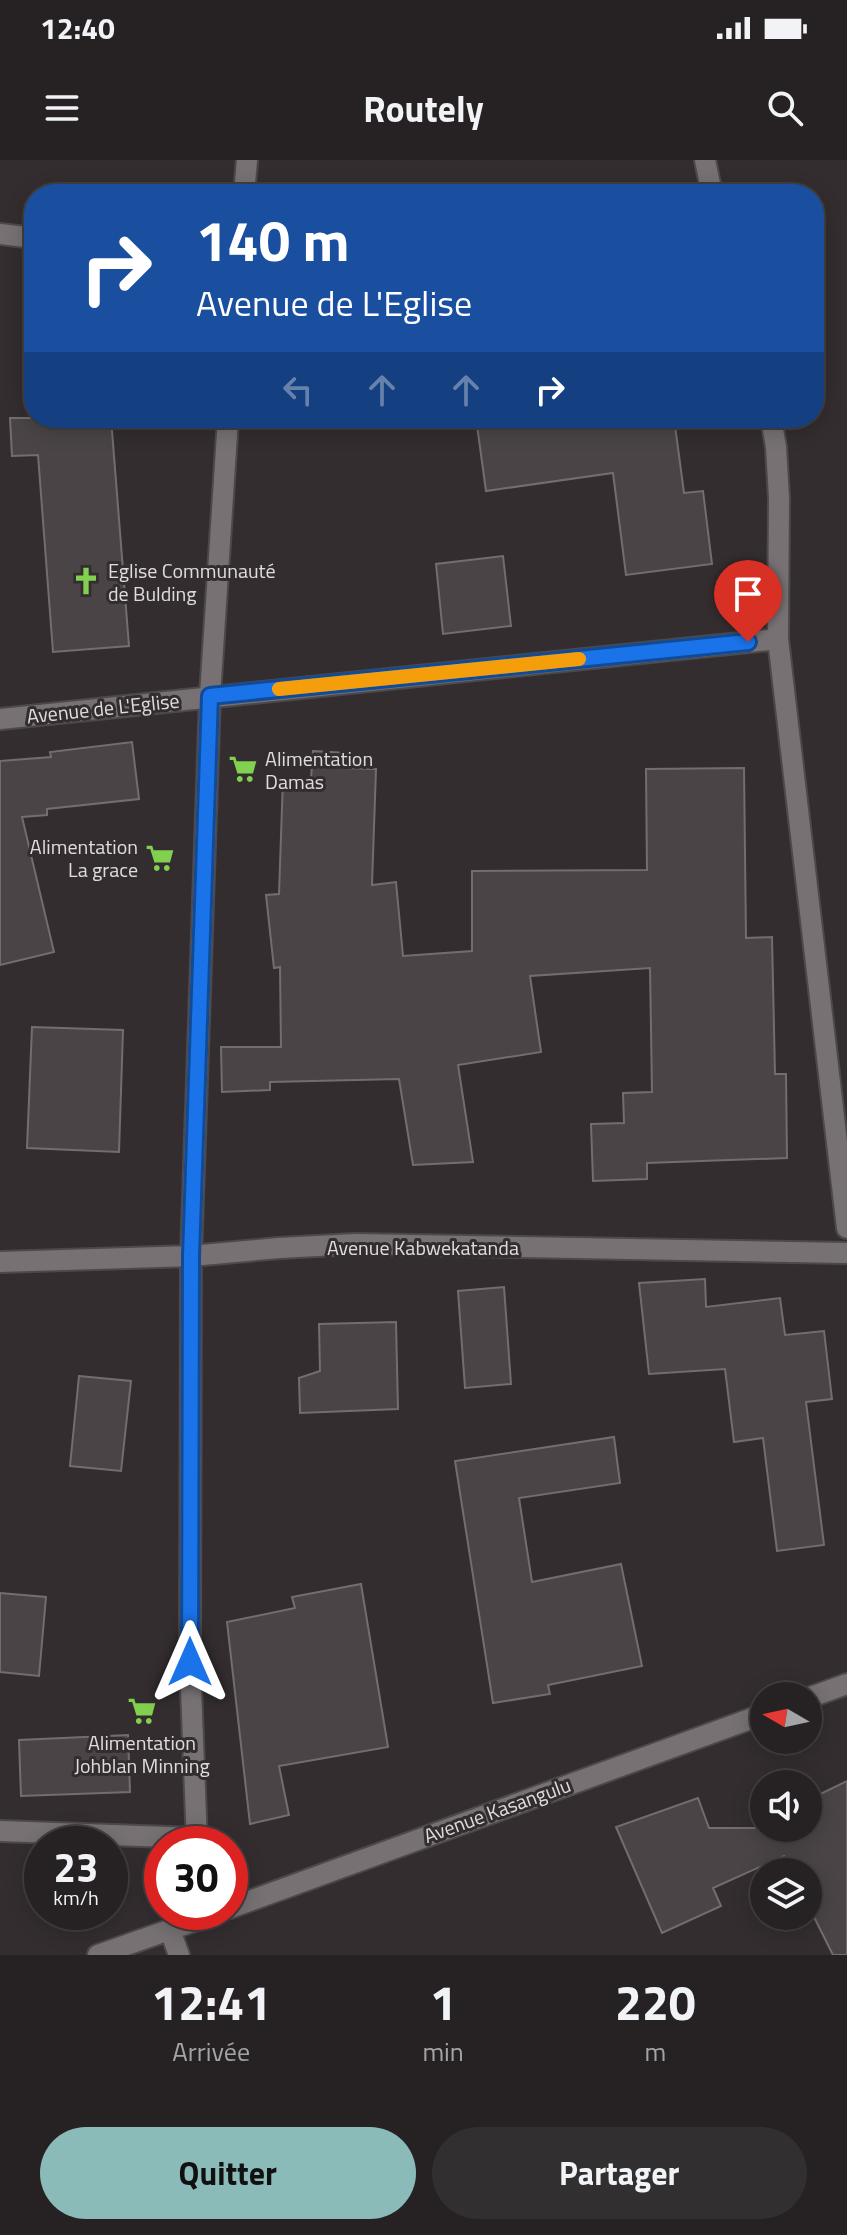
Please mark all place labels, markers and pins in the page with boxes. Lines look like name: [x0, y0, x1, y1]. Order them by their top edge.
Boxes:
place label: Eglise Communauté de Bulding: [108, 555, 276, 609]
pin: [714, 560, 782, 642]
church icon: Eglise Communauté de Bulding: [71, 566, 101, 596]
place label: Alimentation Damas: [265, 743, 373, 797]
supermarket icon: Alimentation Damas: [228, 754, 258, 784]
place label: Alimentation La grace: [30, 831, 138, 885]
supermarket icon: Alimentation La grace: [145, 843, 175, 873]
supermarket icon: Alimentation Johblan Minning: [127, 1696, 157, 1726]
place label: Alimentation Johblan Minning: [74, 1727, 210, 1781]

